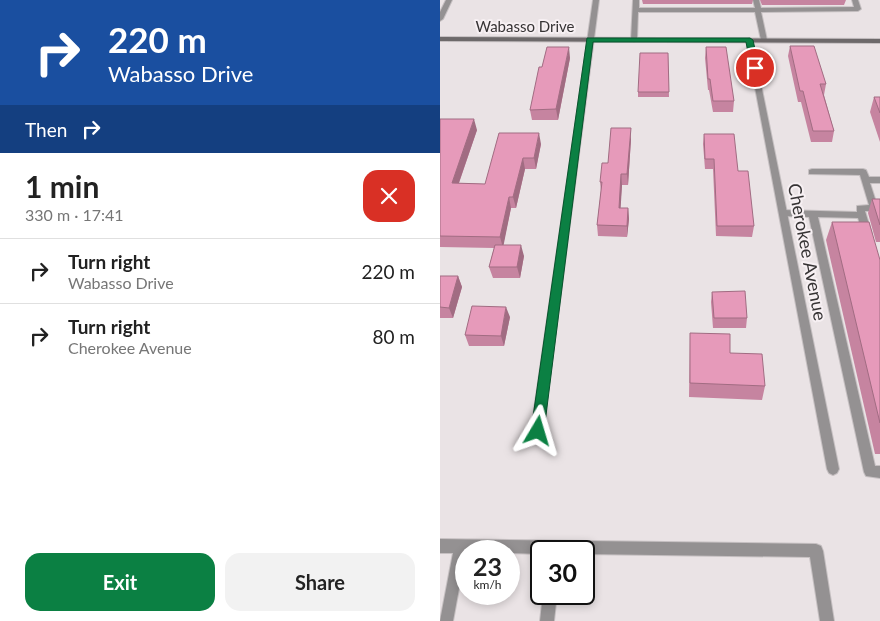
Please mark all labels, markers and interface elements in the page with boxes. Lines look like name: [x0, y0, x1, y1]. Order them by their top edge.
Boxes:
street label: Wabasso Drive: [475, 17, 575, 35]
text: 220 m: [108, 18, 207, 60]
icon: right: [25, 20, 90, 85]
pin: [734, 47, 776, 89]
icon: arrive: [741, 54, 769, 82]
text: Wabasso Drive: [108, 60, 253, 87]
icon: right: [77, 115, 105, 143]
text: Then: [25, 118, 67, 141]
text: 1 min: [25, 168, 99, 204]
button: close: [363, 170, 415, 222]
street label: Cherokee Avenue: [784, 181, 832, 322]
text: 330 m · 17:41: [25, 205, 124, 224]
text: Turn right: [68, 250, 150, 273]
icon: right: [25, 257, 53, 285]
text: 220 m: [361, 260, 415, 283]
text: Wabasso Drive: [68, 273, 174, 292]
text: Turn right: [68, 315, 150, 338]
icon: right: [25, 322, 53, 350]
text: 80 m: [372, 325, 415, 348]
text: Cherokee Avenue: [68, 338, 192, 357]
position arrow: [511, 404, 563, 456]
speed limit sign: 30: [530, 540, 595, 605]
text: 23: [473, 551, 502, 581]
button: Exit: [25, 553, 215, 611]
button: Share: [225, 553, 415, 611]
text: km/h: [473, 577, 502, 592]

